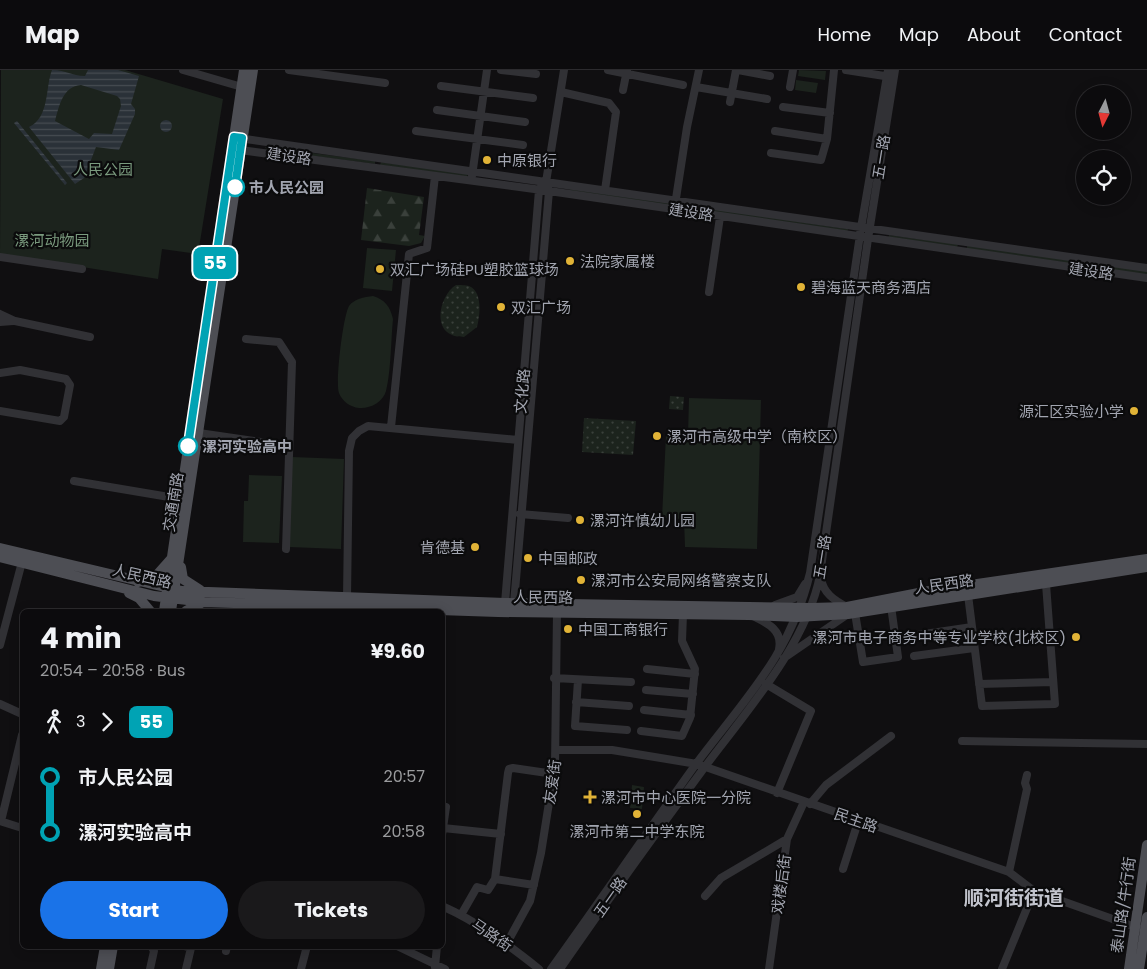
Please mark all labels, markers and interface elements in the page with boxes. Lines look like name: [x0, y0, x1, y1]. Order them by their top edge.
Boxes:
text: Map: [25, 18, 80, 51]
text: Home: [817, 22, 871, 47]
text: Map: [899, 22, 939, 47]
text: About: [967, 22, 1021, 47]
text: Contact: [1049, 22, 1122, 47]
north arrow: [1076, 85, 1131, 140]
map controls: [1076, 85, 1131, 205]
street label: 五一路: [867, 133, 895, 181]
street label: 建设路: [265, 142, 313, 170]
place label: 中原银行: [497, 150, 557, 171]
button: locate: [1076, 150, 1131, 205]
marker: 中原银行: [481, 154, 493, 166]
park label: 人民公园: [73, 159, 133, 180]
marker: 市人民公园: [225, 177, 245, 197]
place label: 市人民公园: [249, 177, 324, 198]
street label: 建设路: [667, 198, 715, 226]
park label: 漯河动物园: [14, 230, 90, 251]
line badge: 55: [192, 247, 238, 279]
text: 55: [203, 250, 227, 275]
place label: 法院家属楼: [580, 251, 655, 272]
marker: 法院家属楼: [564, 255, 576, 267]
street label: 建设路: [1067, 257, 1115, 285]
place label: 双汇广场硅PU塑胶篮球场: [390, 259, 559, 280]
marker: 双汇广场硅PU塑胶篮球场: [374, 263, 386, 275]
place label: 碧海蓝天商务酒店: [811, 277, 931, 298]
marker: 碧海蓝天商务酒店: [795, 281, 807, 293]
place label: 双汇广场: [511, 297, 571, 318]
marker: 双汇广场: [495, 301, 507, 313]
street label: 文化路: [510, 368, 534, 414]
place label: 源汇区实验小学: [1019, 401, 1124, 422]
marker: 源汇区实验小学: [1128, 405, 1140, 417]
place label: 漯河市高级中学（南校区）: [667, 426, 847, 447]
marker: 漯河市高级中学（南校区）: [651, 430, 663, 442]
marker: 漯河实验高中: [178, 436, 198, 456]
place label: 漯河实验高中: [202, 436, 292, 457]
street label: 交通南路: [158, 471, 188, 533]
place label: 漯河许慎幼儿园: [590, 510, 695, 531]
marker: 漯河许慎幼儿园: [574, 514, 586, 526]
street label: 五一路: [808, 533, 836, 581]
place label: 肯德基: [420, 537, 465, 558]
marker: 肯德基: [469, 541, 481, 553]
place label: 中国邮政: [538, 548, 598, 569]
marker: 中国邮政: [522, 552, 534, 564]
street label: 人民西路: [110, 559, 174, 593]
street label: 人民西路: [913, 569, 975, 599]
place label: 漯河市公安局网络警察支队: [591, 570, 771, 591]
marker: 漯河市公安局网络警察支队: [575, 574, 587, 586]
street label: 人民西路: [513, 586, 573, 608]
text: 4 min: [40, 619, 122, 658]
place label: 中国工商银行: [578, 619, 668, 640]
marker: 中国工商银行: [562, 623, 574, 635]
place label: 漯河市电子商务中等专业学校(北校区): [812, 627, 1066, 648]
marker: 漯河市电子商务中等专业学校(北校区): [1070, 631, 1082, 643]
text: ¥9.60: [371, 638, 425, 665]
text: 20:54 – 20:58 · Bus: [40, 659, 185, 682]
icon: walk: [40, 708, 68, 736]
icon: forward: [93, 708, 121, 736]
text: 55: [139, 709, 163, 734]
text: 3: [76, 710, 85, 733]
street label: 友爱街: [538, 758, 566, 806]
text: 市人民公园: [78, 764, 173, 791]
text: 20:57: [384, 765, 425, 788]
place label: 漯河市中心医院一分院: [601, 787, 751, 808]
marker: 漯河市中心医院一分院: [583, 790, 597, 804]
street label: 民主路: [831, 803, 881, 837]
marker: 漯河市第二中学东院: [631, 808, 643, 820]
text: 漯河实验高中: [78, 819, 192, 846]
text: 20:58: [382, 820, 425, 843]
place label: 漯河市第二中学东院: [569, 821, 705, 842]
street label: 戏楼后街: [766, 853, 796, 915]
street label: 泰山路/牛行街: [1106, 855, 1140, 955]
street label: 五一路: [588, 873, 632, 921]
button: Start: [40, 881, 228, 939]
button: Tickets: [238, 881, 425, 939]
district label: 顺河街街道: [964, 884, 1064, 912]
street label: 马路街: [467, 914, 517, 956]

